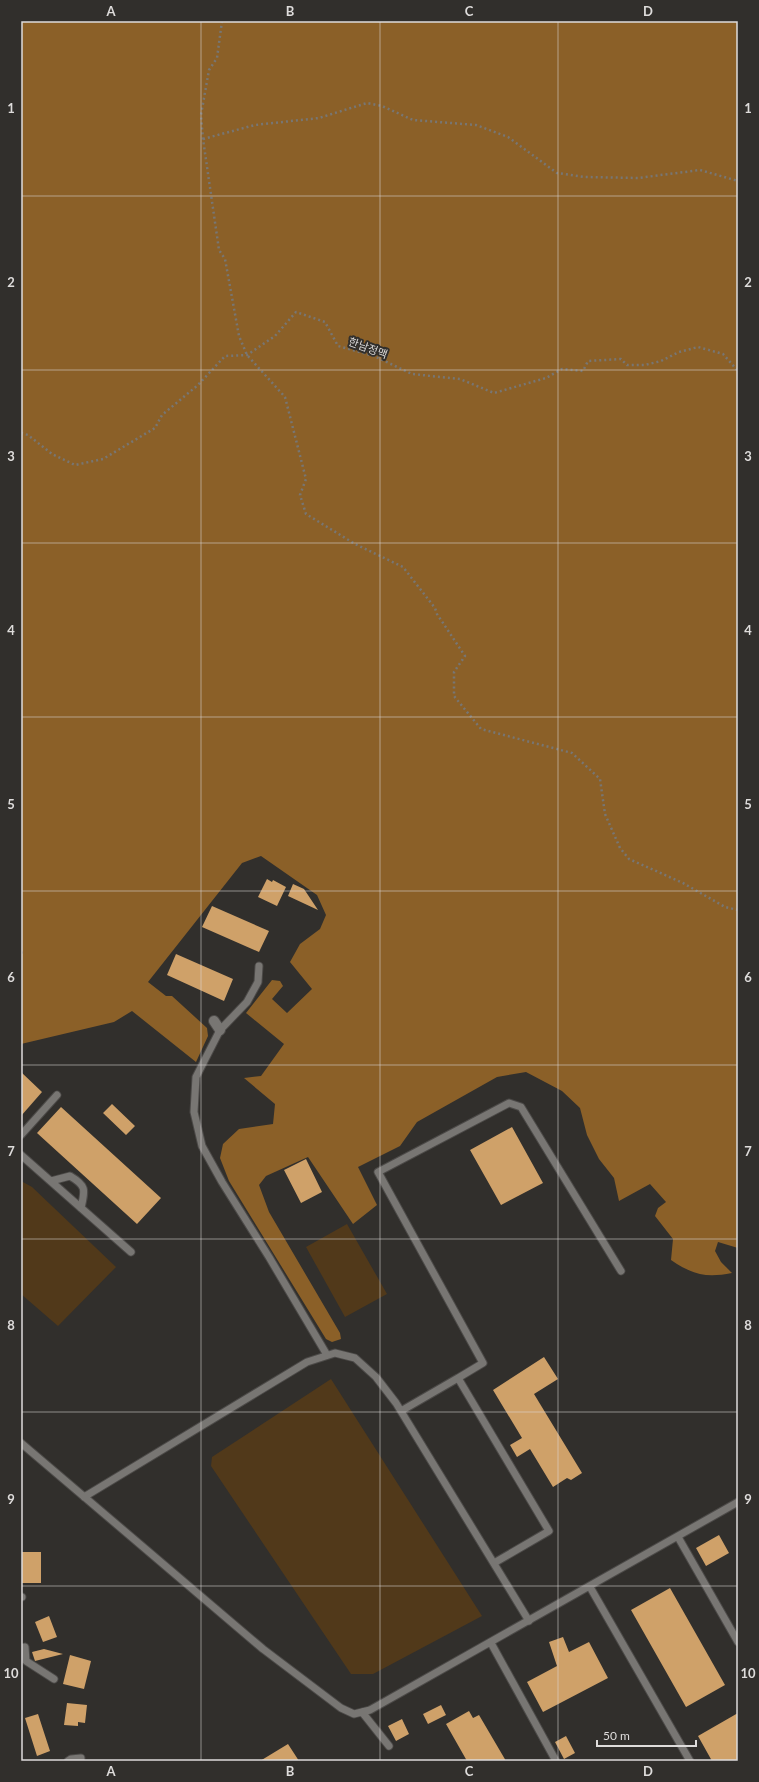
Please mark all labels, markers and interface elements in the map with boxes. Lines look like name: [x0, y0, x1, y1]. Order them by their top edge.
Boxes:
text: A: [105, 3, 116, 19]
text: B: [286, 3, 295, 19]
text: C: [465, 3, 474, 19]
text: D: [643, 3, 653, 19]
text: 1: [7, 100, 15, 116]
text: 1: [744, 100, 752, 116]
text: 2: [7, 274, 15, 290]
text: 2: [744, 274, 752, 290]
street label: 한남정맥: [347, 334, 389, 361]
text: 3: [7, 448, 15, 464]
text: 3: [744, 448, 752, 464]
text: 4: [7, 622, 15, 638]
text: 4: [744, 622, 752, 638]
text: 5: [7, 796, 15, 812]
text: 5: [744, 796, 752, 812]
text: 6: [7, 969, 15, 985]
text: 6: [744, 969, 752, 985]
text: 7: [7, 1143, 15, 1159]
text: 7: [744, 1143, 752, 1159]
text: 8: [7, 1317, 15, 1333]
text: 8: [744, 1317, 752, 1333]
text: 9: [7, 1491, 15, 1507]
text: 9: [744, 1491, 752, 1507]
text: 10: [3, 1665, 19, 1681]
text: 10: [740, 1665, 756, 1681]
scale bar: [597, 1722, 696, 1748]
text: 50 m: [603, 1728, 630, 1743]
text: A: [105, 1763, 116, 1779]
text: B: [286, 1763, 295, 1779]
text: C: [465, 1763, 474, 1779]
text: D: [643, 1763, 653, 1779]

